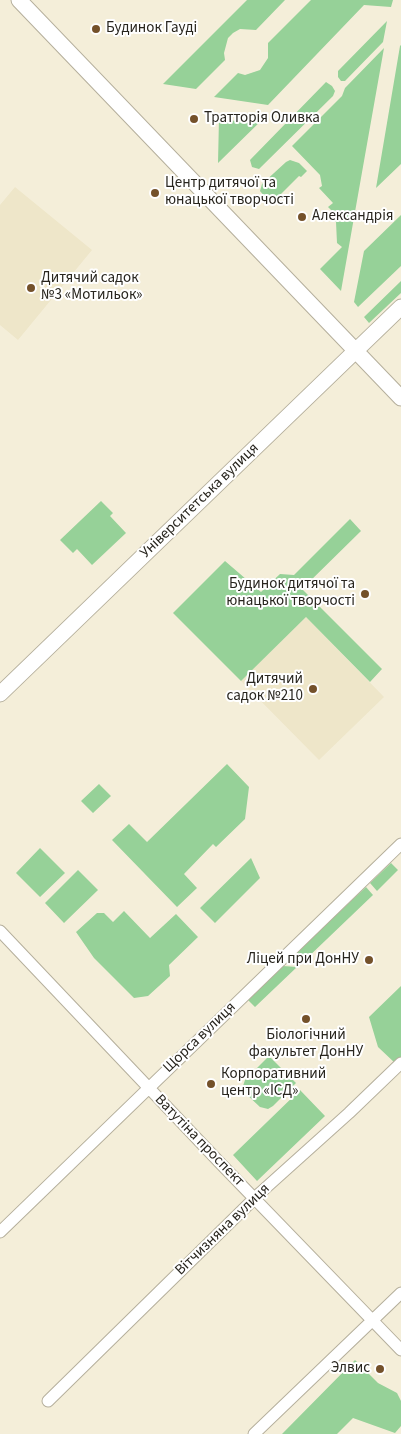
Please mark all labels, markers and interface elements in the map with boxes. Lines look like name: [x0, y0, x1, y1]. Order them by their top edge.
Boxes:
place label: Будинок Гауді: [106, 20, 197, 38]
marker: Будинок Гауді: [90, 23, 102, 35]
place label: Тратторія Оливка: [204, 110, 320, 128]
marker: Тратторія Оливка: [188, 113, 200, 125]
place label: Центр дитячої та юнацької творчості: [165, 175, 294, 210]
marker: Центр дитячої та юнацької творчості: [149, 187, 161, 199]
place label: Александрія: [312, 208, 394, 226]
marker: Александрія: [296, 211, 308, 223]
place label: Дитячий садок №3 «Мотильок»: [41, 270, 142, 305]
marker: Дитячий садок №3 «Мотильок»: [25, 282, 37, 294]
street label: Університетська вулиця: [137, 440, 263, 562]
place label: Будинок дитячої та юнацької творчості: [226, 576, 355, 611]
marker: Будинок дитячої та юнацької творчості: [359, 588, 371, 600]
place label: Дитячий садок №210: [226, 671, 303, 706]
marker: Дитячий садок №210: [307, 683, 319, 695]
place label: Ліцей при ДонНУ: [247, 951, 359, 969]
marker: Ліцей при ДонНУ: [363, 954, 375, 966]
street label: Щорса вулиця: [160, 999, 240, 1077]
marker: Біологічний факультет ДонНУ: [300, 1013, 312, 1025]
place label: Біологічний факультет ДонНУ: [249, 1027, 363, 1062]
place label: Корпоративний центр «ІСД»: [221, 1066, 326, 1101]
marker: Корпоративний центр «ІСД»: [205, 1078, 217, 1090]
street label: Ватутіна проспект: [150, 1091, 248, 1191]
street label: Вітчизняна вулиця: [172, 1180, 274, 1280]
place label: Элвис: [331, 1360, 370, 1378]
marker: Элвис: [374, 1363, 386, 1375]

